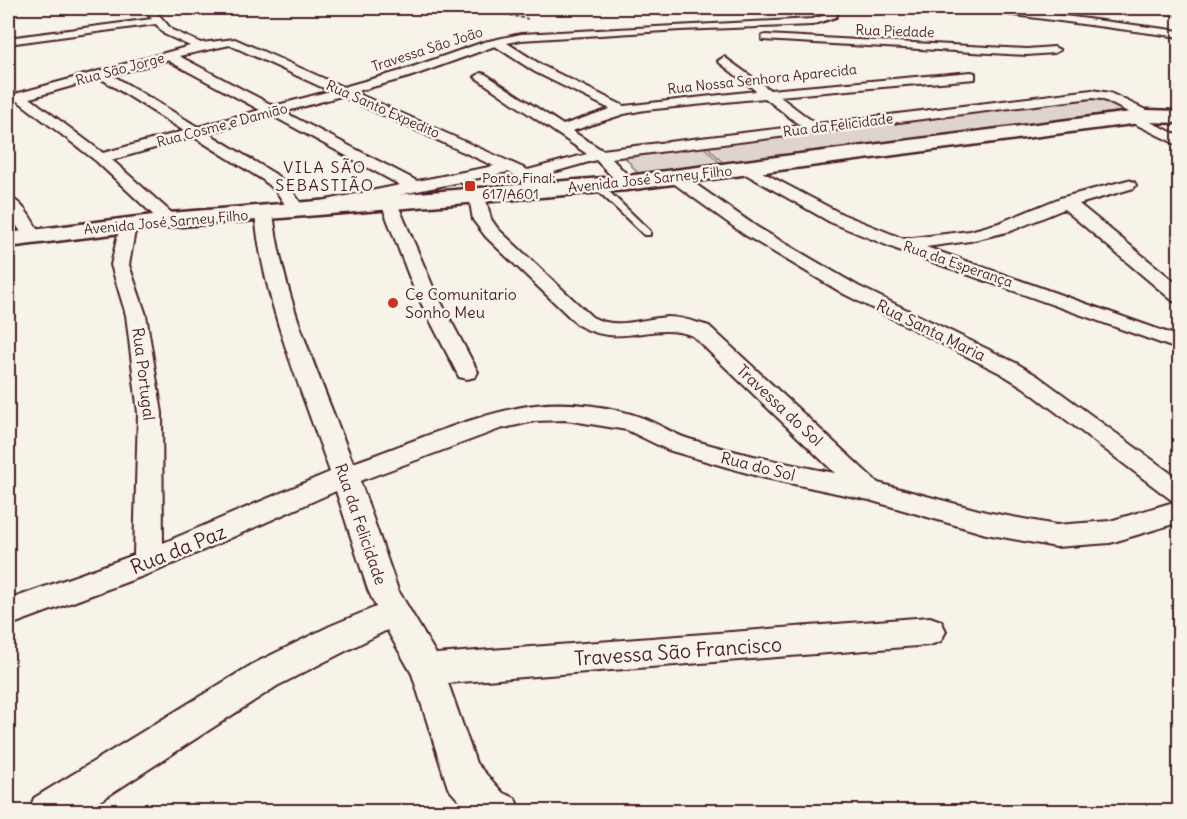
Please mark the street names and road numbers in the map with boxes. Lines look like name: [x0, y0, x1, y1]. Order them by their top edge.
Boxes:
street label: Rua Piedade: [855, 21, 935, 41]
street label: Travessa São João: [369, 22, 485, 75]
street label: Rua São Jorge: [74, 49, 166, 89]
street label: Rua Nossa Senhora Aparecida: [666, 60, 858, 98]
street label: Rua Santo Expedito: [323, 76, 443, 142]
street label: Rua Cosme e Damião: [155, 99, 290, 151]
street label: Rua da Felicidade: [782, 109, 894, 141]
street label: Avenida José Sarney Filho: [567, 161, 733, 197]
street label: Avenida José Sarney Filho: [83, 206, 249, 238]
street label: Rua da Esperança: [901, 237, 1015, 291]
street label: Rua Santa Maria: [873, 295, 989, 365]
street label: Rua Portugal: [128, 326, 160, 422]
street label: Travessa do Sol: [733, 360, 827, 450]
street label: Rua do Sol: [719, 447, 797, 485]
street label: Rua da Felicidade: [331, 461, 391, 587]
street label: Rua da Paz: [127, 519, 229, 579]
street label: Travessa São Francisco: [573, 631, 783, 671]

